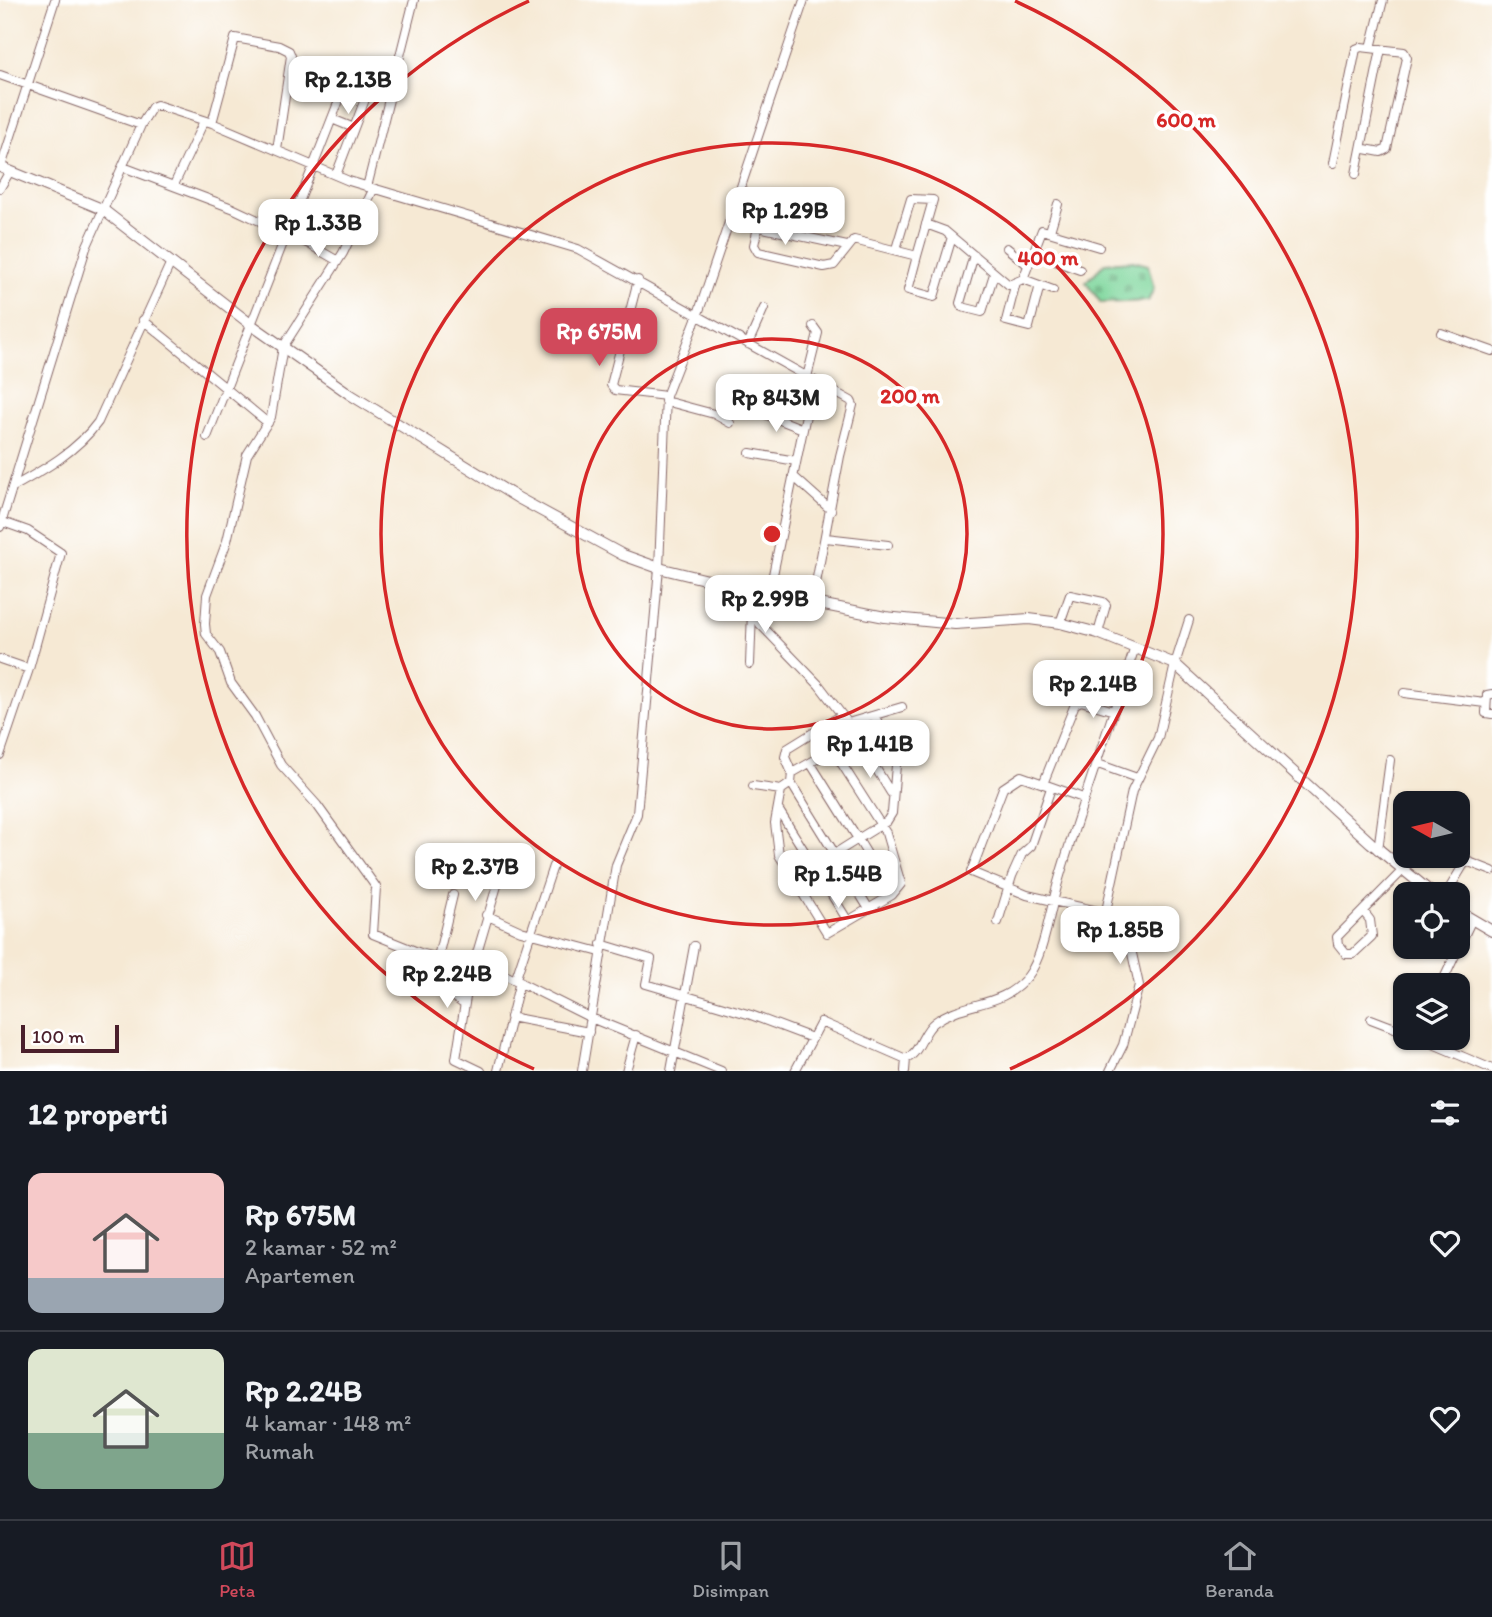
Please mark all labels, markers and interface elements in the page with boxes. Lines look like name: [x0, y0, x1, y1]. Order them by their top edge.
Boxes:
pin: Rp 2.13B: [276, 57, 420, 116]
text: Rp 2.13B: [304, 65, 392, 93]
text: 600 m: [1156, 107, 1216, 132]
pin: Rp 1.29B: [713, 188, 857, 247]
text: Rp 1.29B: [742, 196, 828, 224]
pin: Rp 1.33B: [246, 200, 390, 259]
text: Rp 1.33B: [274, 208, 362, 236]
text: 400 m: [1018, 245, 1079, 270]
pin: Rp 675M: [534, 308, 664, 368]
text: Rp 675M: [556, 317, 642, 345]
pin: Rp 843M: [711, 374, 841, 434]
text: Rp 843M: [732, 383, 820, 411]
text: 200 m: [880, 383, 940, 408]
centre of rings: [760, 522, 784, 546]
pin: Rp 2.99B: [693, 576, 837, 635]
text: Rp 2.99B: [721, 584, 809, 612]
pin: Rp 2.14B: [1021, 660, 1165, 720]
text: Rp 2.14B: [1049, 669, 1137, 697]
pin: Rp 1.41B: [798, 720, 942, 780]
text: Rp 1.41B: [827, 729, 913, 757]
north arrow: [1393, 791, 1470, 868]
map controls: [1393, 791, 1470, 1050]
pin: Rp 2.37B: [403, 844, 547, 903]
pin: Rp 1.54B: [766, 850, 910, 910]
text: Rp 2.37B: [431, 852, 519, 880]
text: Rp 1.54B: [794, 859, 882, 887]
button: locate: [1393, 882, 1470, 959]
pin: Rp 1.85B: [1048, 906, 1192, 966]
text: Rp 1.85B: [1076, 915, 1164, 943]
pin: Rp 2.24B: [375, 950, 519, 1010]
text: Rp 2.24B: [402, 959, 492, 987]
button: layers: [1393, 973, 1470, 1050]
scale bar: [21, 1022, 119, 1054]
text: 100 m: [32, 1025, 84, 1048]
icon: filters: [1426, 1094, 1464, 1132]
text: 12 properti: [28, 1095, 168, 1132]
text: Rp 675M: [245, 1196, 356, 1233]
icon: home: [84, 1201, 168, 1285]
icon: heart: [1426, 1224, 1464, 1262]
text: 2 kamar · 52 m²: [245, 1233, 397, 1261]
text: Apartemen: [245, 1261, 355, 1289]
text: Rp 2.24B: [245, 1372, 362, 1409]
icon: home: [84, 1377, 168, 1461]
icon: heart: [1426, 1400, 1464, 1438]
text: 4 kamar · 148 m²: [245, 1409, 412, 1437]
text: Rumah: [245, 1437, 314, 1465]
tab: Peta: [218, 1537, 256, 1602]
tab: Disimpan: [692, 1537, 769, 1602]
tab: Beranda: [1205, 1537, 1274, 1602]

